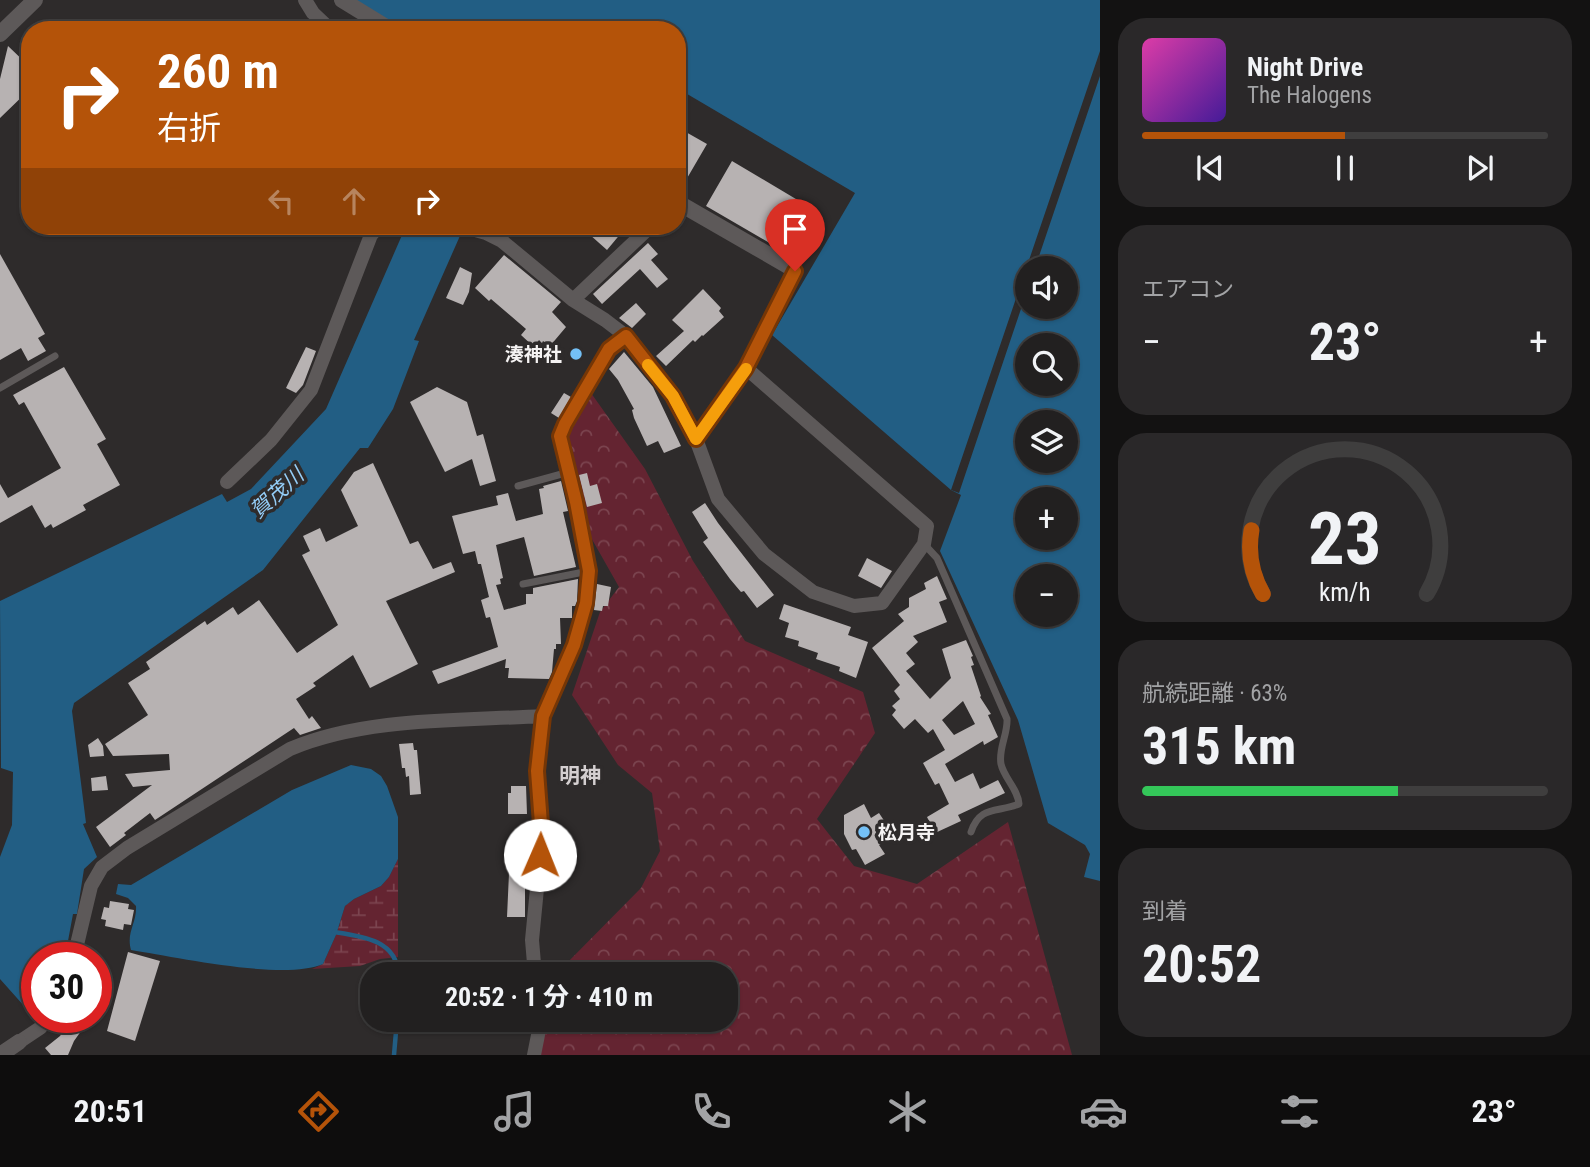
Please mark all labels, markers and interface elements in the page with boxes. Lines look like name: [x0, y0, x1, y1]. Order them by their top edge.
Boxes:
text: 260 m: [157, 43, 279, 100]
icon: right: [42, 49, 133, 140]
text: Night Drive: [1247, 52, 1363, 82]
text: The Halogens: [1247, 82, 1372, 109]
text: 右折: [157, 109, 221, 147]
icon: previous: [1191, 149, 1229, 187]
icon: pause: [1326, 149, 1364, 187]
icon: next: [1461, 149, 1499, 187]
icon: left: [262, 182, 300, 220]
icon: ahead: [335, 182, 373, 220]
icon: right: [408, 182, 446, 220]
pin: [765, 199, 825, 271]
icon: arrive: [776, 210, 814, 248]
map controls: [1015, 256, 1078, 627]
button: sound: [1015, 256, 1078, 319]
text: エアコン: [1142, 276, 1234, 303]
text: 23°: [1309, 312, 1381, 373]
text: −: [1142, 320, 1161, 364]
text: +: [1529, 320, 1548, 364]
button: search: [1015, 333, 1078, 396]
place label: 湊神社: [505, 343, 562, 366]
marker: 湊神社: [568, 346, 584, 362]
button: layers: [1015, 410, 1078, 473]
water label: 賀茂川: [246, 462, 310, 523]
button: +: [1015, 487, 1078, 550]
text: 23: [1308, 496, 1382, 582]
button: −: [1015, 564, 1078, 627]
text: km/h: [1319, 577, 1371, 606]
text: 航続距離 · 63%: [1142, 680, 1287, 707]
text: 315 km: [1142, 716, 1296, 777]
district label: 明神: [559, 764, 601, 788]
position arrow: [503, 818, 577, 892]
place label: 松月寺: [878, 821, 935, 844]
marker: 松月寺: [856, 824, 872, 840]
text: 到着: [1142, 898, 1188, 925]
text: 20:52: [1142, 934, 1261, 995]
speed limit sign: 30: [21, 942, 112, 1033]
text: 20:52 · 1 分 · 410 m: [445, 982, 653, 1012]
icon: directions: [294, 1087, 343, 1136]
icon: music: [490, 1087, 539, 1136]
icon: phone: [687, 1087, 736, 1136]
icon: climate: [883, 1087, 932, 1136]
icon: car: [1079, 1087, 1128, 1136]
icon: filters: [1275, 1087, 1324, 1136]
text: 20:51: [74, 1092, 147, 1130]
text: 23°: [1472, 1092, 1516, 1130]

